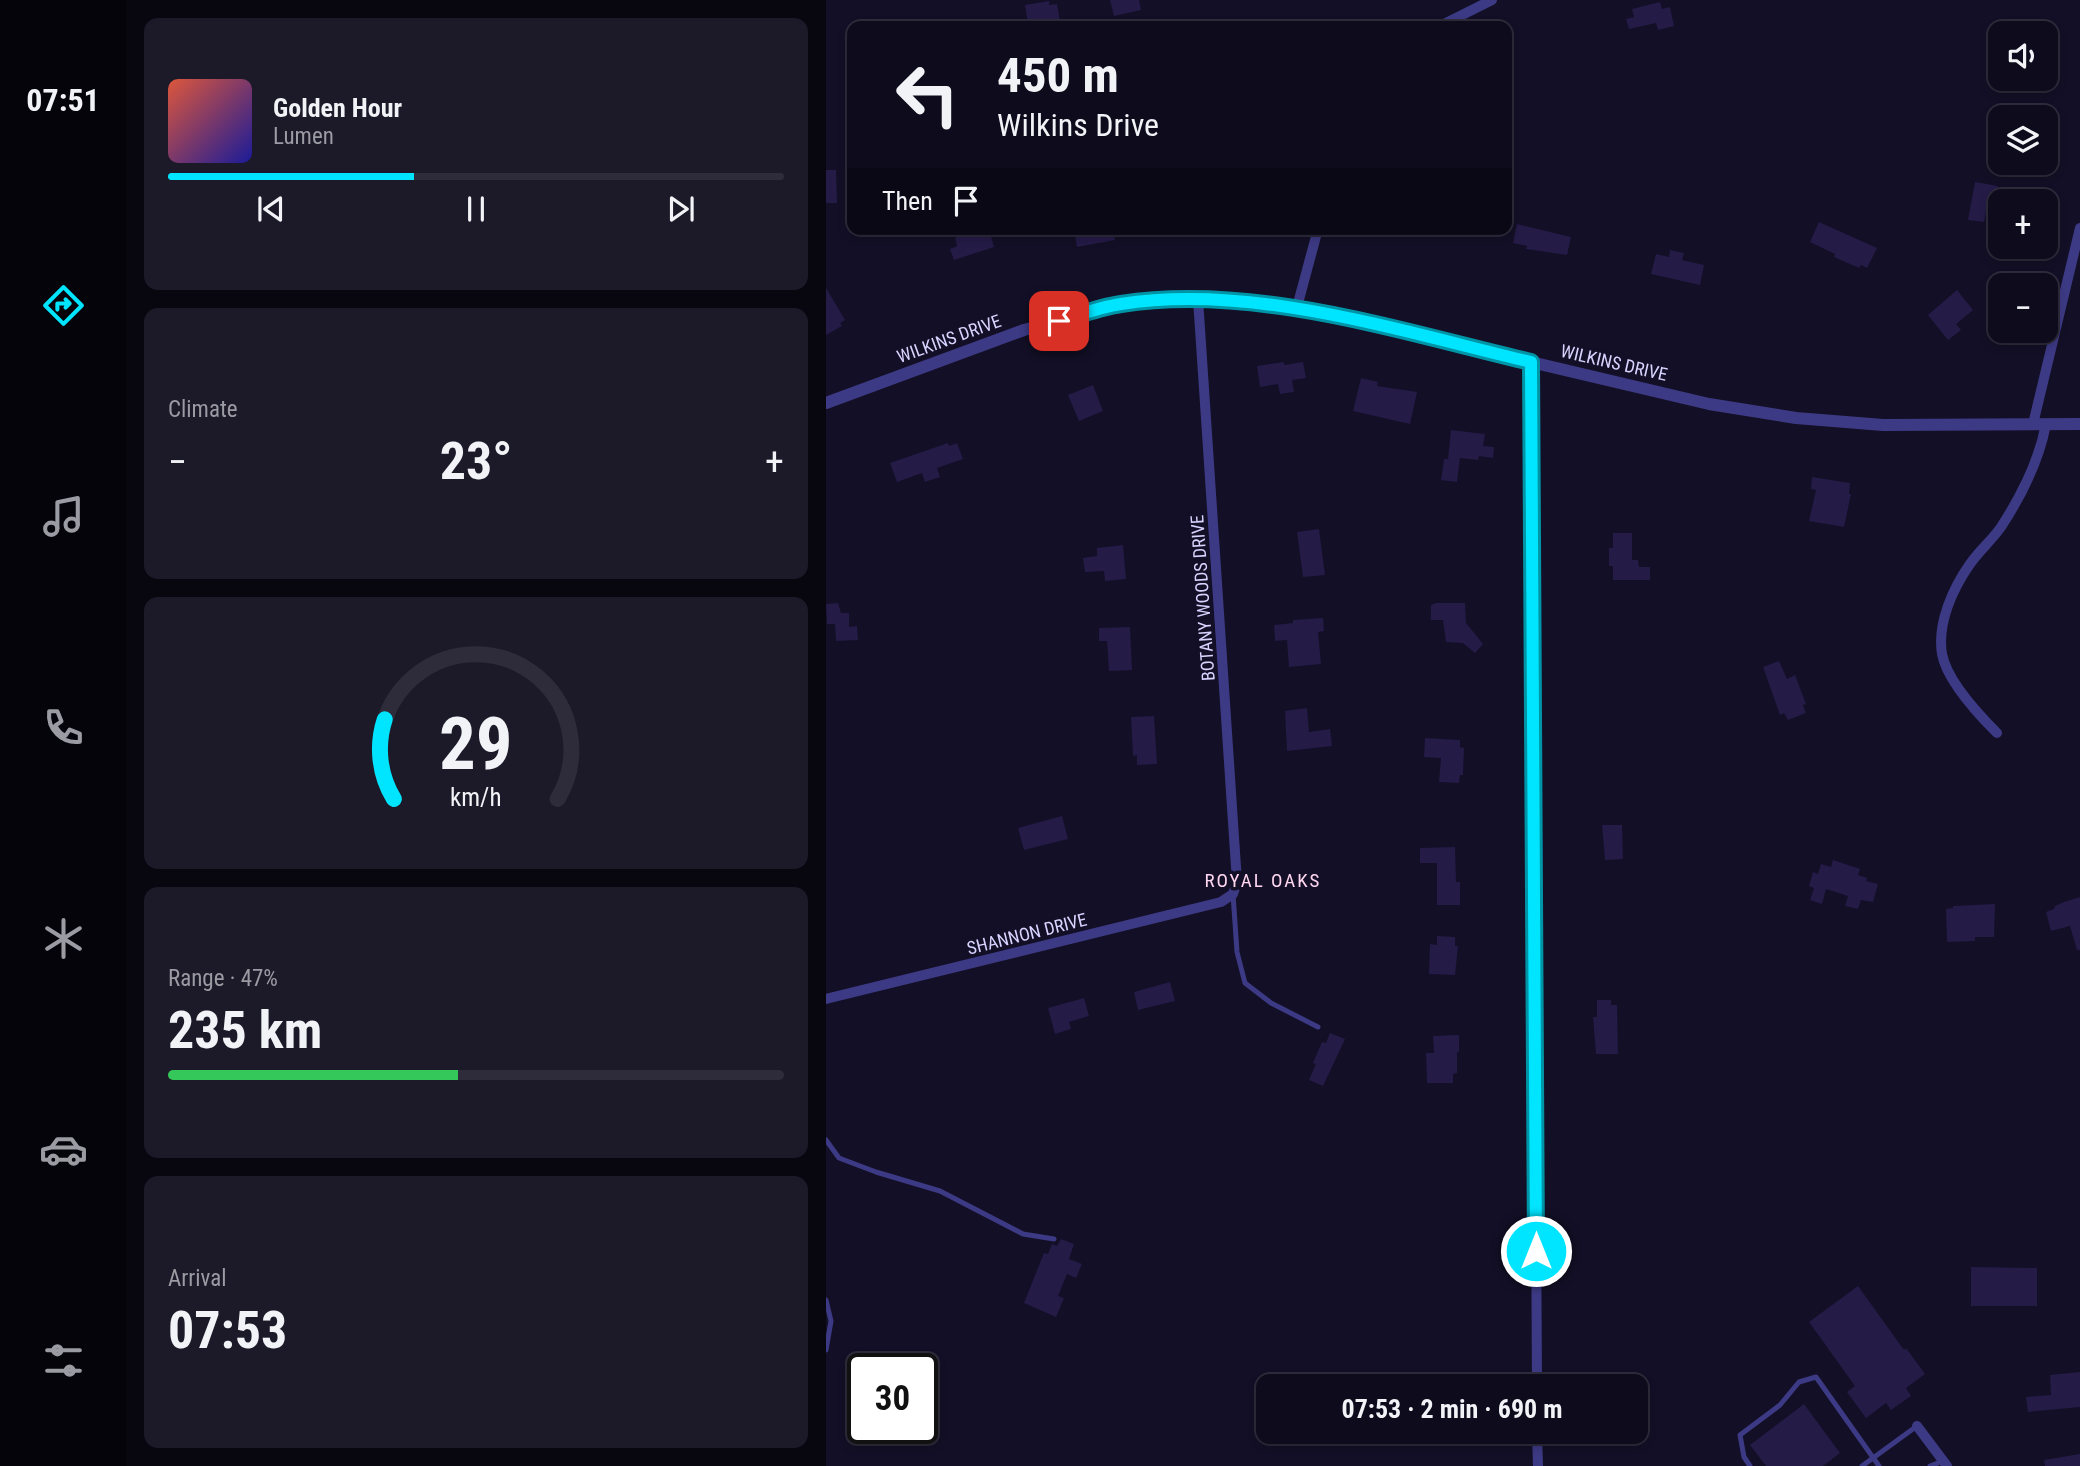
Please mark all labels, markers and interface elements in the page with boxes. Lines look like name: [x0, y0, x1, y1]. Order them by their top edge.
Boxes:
map controls: [1988, 21, 2058, 343]
button: sound: [1988, 21, 2058, 91]
text: 450 m: [997, 47, 1119, 104]
icon: left: [882, 49, 973, 140]
text: 07:51: [26, 81, 100, 119]
text: Golden Hour: [273, 93, 402, 123]
button: layers: [1988, 105, 2058, 175]
text: Wilkins Drive: [997, 106, 1159, 144]
text: Lumen: [273, 123, 334, 150]
icon: arrive: [947, 182, 985, 220]
text: Then: [882, 186, 933, 216]
button: +: [1988, 189, 2058, 259]
icon: previous: [252, 190, 290, 228]
icon: pause: [457, 190, 495, 228]
icon: next: [662, 190, 700, 228]
button: −: [1988, 273, 2058, 343]
icon: directions: [39, 281, 88, 330]
pin: [1029, 291, 1089, 351]
icon: arrive: [1040, 302, 1078, 340]
street label: WILKINS DRIVE: [894, 310, 1004, 367]
street label: WILKINS DRIVE: [1559, 340, 1670, 385]
text: Climate: [168, 396, 238, 423]
text: 23°: [440, 431, 512, 492]
text: −: [168, 440, 187, 484]
text: +: [765, 440, 784, 484]
icon: music: [39, 492, 88, 541]
street label: BOTANY WOODS DRIVE: [1186, 514, 1219, 682]
text: 29: [439, 701, 513, 787]
icon: phone: [39, 703, 88, 752]
text: km/h: [450, 783, 502, 812]
district label: ROYAL OAKS: [1205, 869, 1321, 892]
street label: SHANNON DRIVE: [965, 908, 1089, 959]
icon: climate: [39, 914, 88, 963]
text: Range · 47%: [168, 965, 278, 992]
text: 235 km: [168, 1000, 322, 1061]
icon: car: [39, 1125, 88, 1174]
position arrow: [1499, 1214, 1573, 1288]
text: Arrival: [168, 1265, 227, 1292]
text: 07:53: [168, 1300, 287, 1361]
icon: filters: [39, 1336, 88, 1385]
speed limit sign: 30: [847, 1353, 938, 1444]
text: 07:53 · 2 min · 690 m: [1342, 1394, 1562, 1424]

